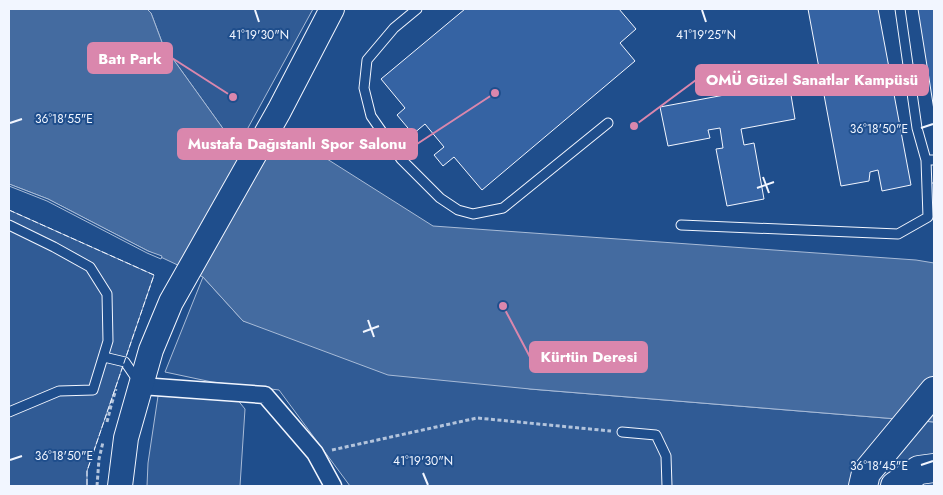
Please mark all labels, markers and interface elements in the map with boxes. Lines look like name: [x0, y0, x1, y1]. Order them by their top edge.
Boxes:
text: 41°19'30"N: [229, 26, 289, 44]
text: 41°19'25"N: [676, 26, 736, 44]
callout: Batı Park: [88, 43, 172, 73]
text: Batı Park: [98, 48, 162, 70]
callout: OMÜ Güzel Sanatlar Kampüsü: [696, 65, 928, 95]
text: OMÜ Güzel Sanatlar Kampüsü: [706, 69, 918, 91]
text: 36°18'55"E: [35, 110, 93, 128]
text: 36°18'50"E: [850, 120, 908, 138]
callout: Mustafa Dağıstanlı Spor Salonu: [178, 129, 417, 159]
text: Mustafa Dağıstanlı Spor Salonu: [188, 133, 406, 155]
callout: Kürtün Deresi: [530, 342, 647, 372]
text: Kürtün Deresi: [541, 346, 637, 368]
text: 36°18'50"E: [35, 447, 93, 465]
text: 41°19'30"N: [393, 452, 453, 470]
text: 36°18'45"E: [850, 457, 908, 475]

